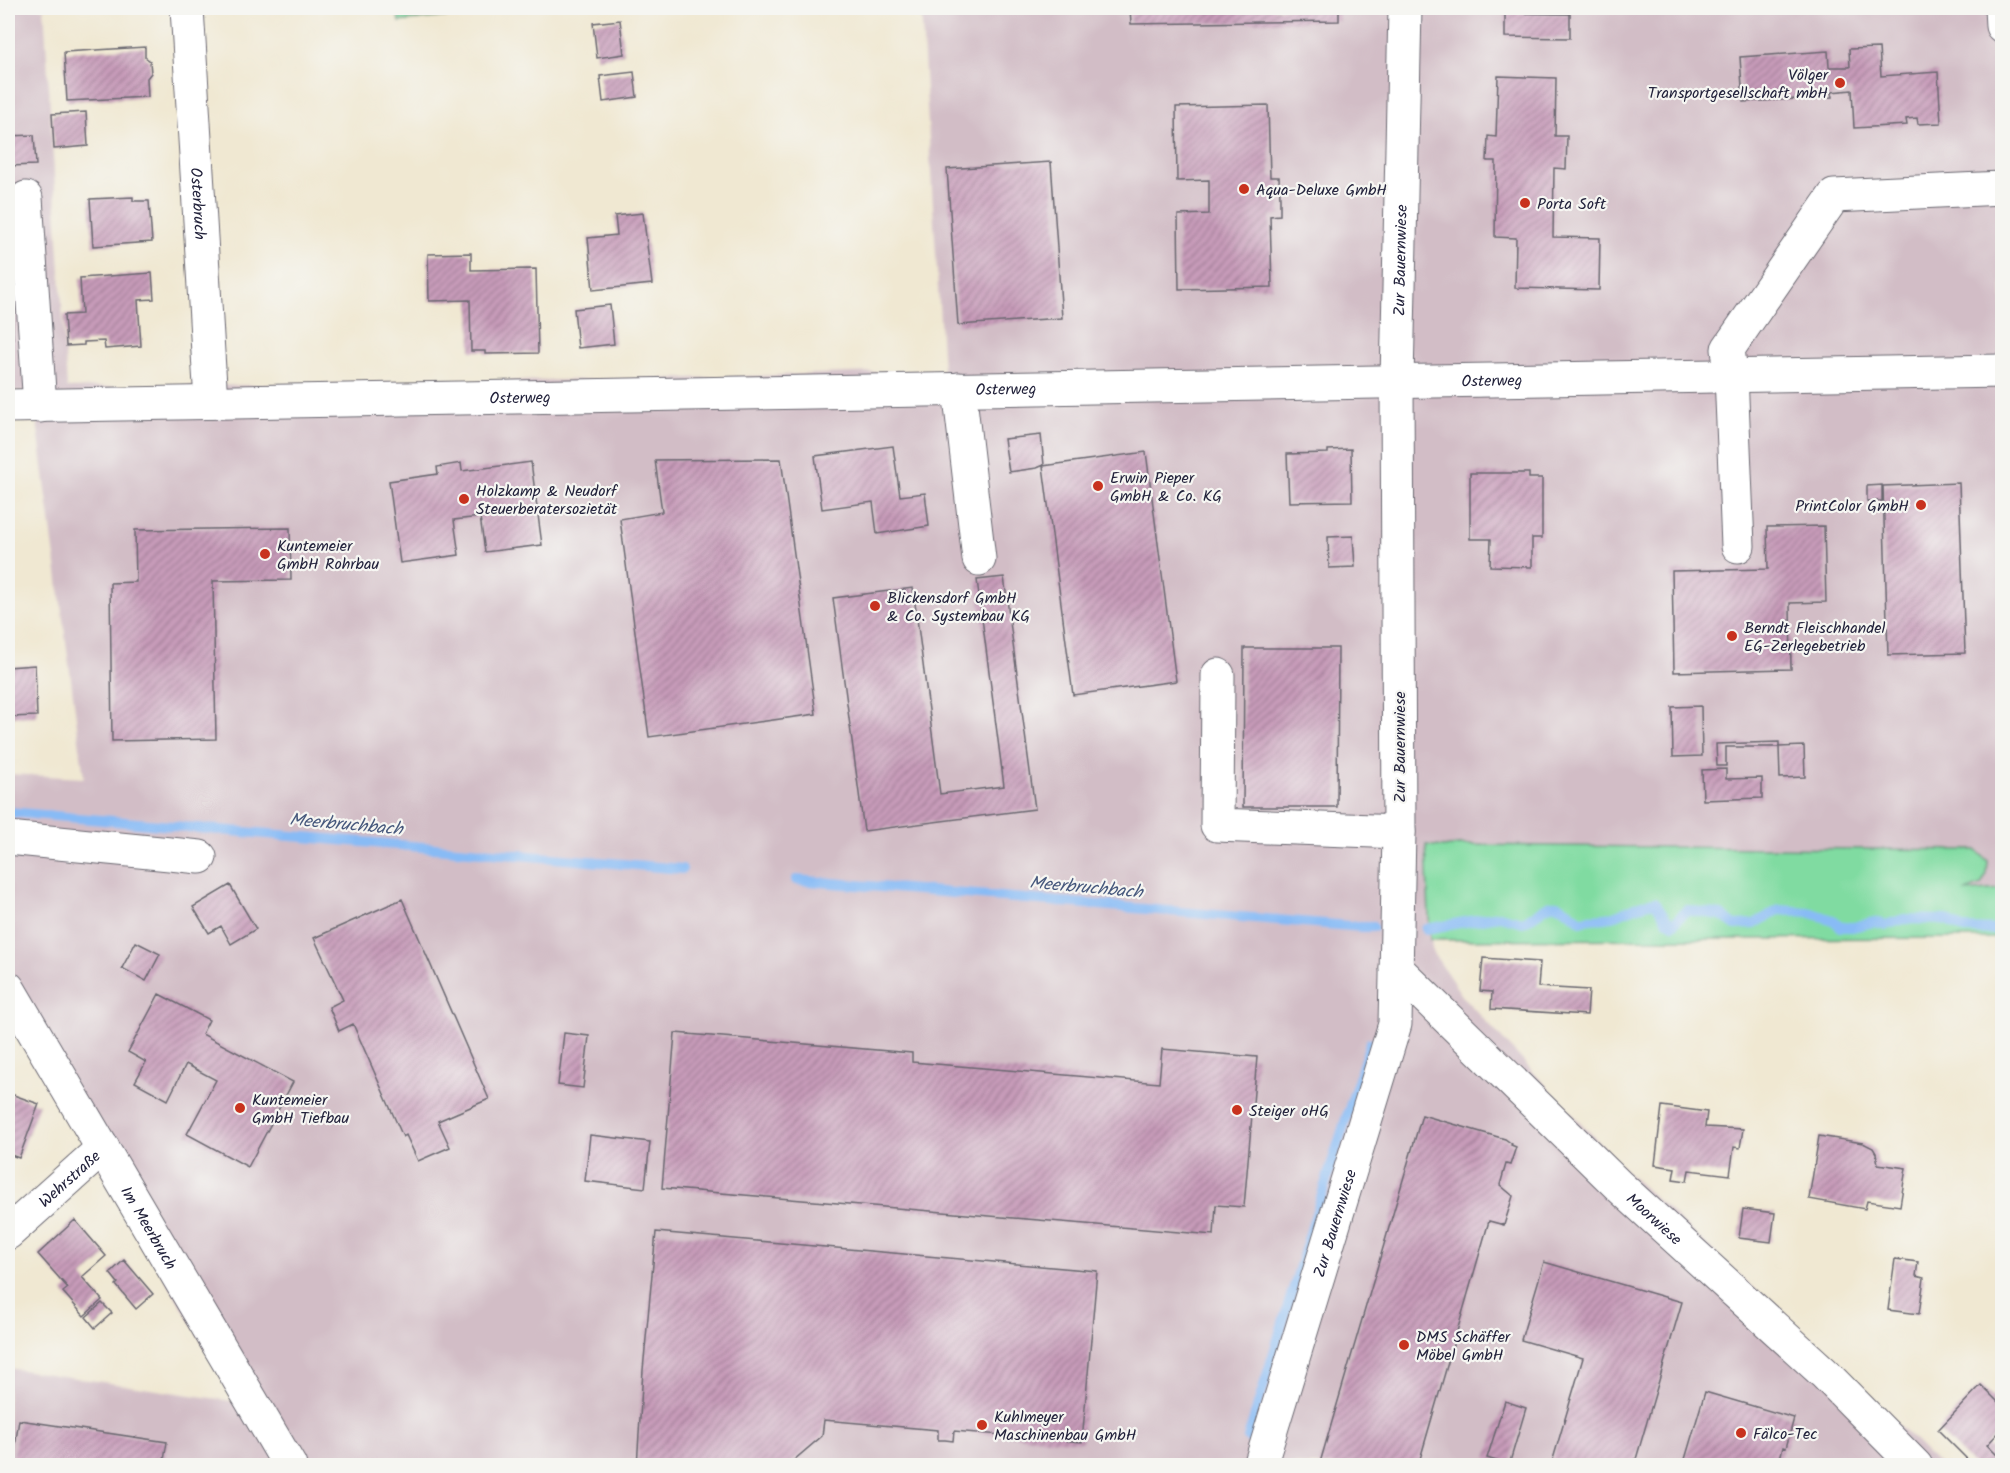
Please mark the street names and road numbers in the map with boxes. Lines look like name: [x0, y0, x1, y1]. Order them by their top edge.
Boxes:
street label: Osterbruch: [183, 167, 212, 241]
street label: Zur Bauernwiese: [1387, 204, 1415, 316]
street label: Osterweg: [1461, 368, 1522, 394]
street label: Osterweg: [975, 377, 1037, 403]
street label: Osterweg: [489, 385, 551, 412]
street label: Zur Bauernwiese: [1388, 691, 1413, 803]
street label: Wehrstraße: [33, 1145, 107, 1214]
street label: Zur Bauernwiese: [1307, 1166, 1364, 1281]
street label: Im Meerbruch: [113, 1182, 183, 1275]
street label: Moorwiese: [1620, 1187, 1687, 1252]

